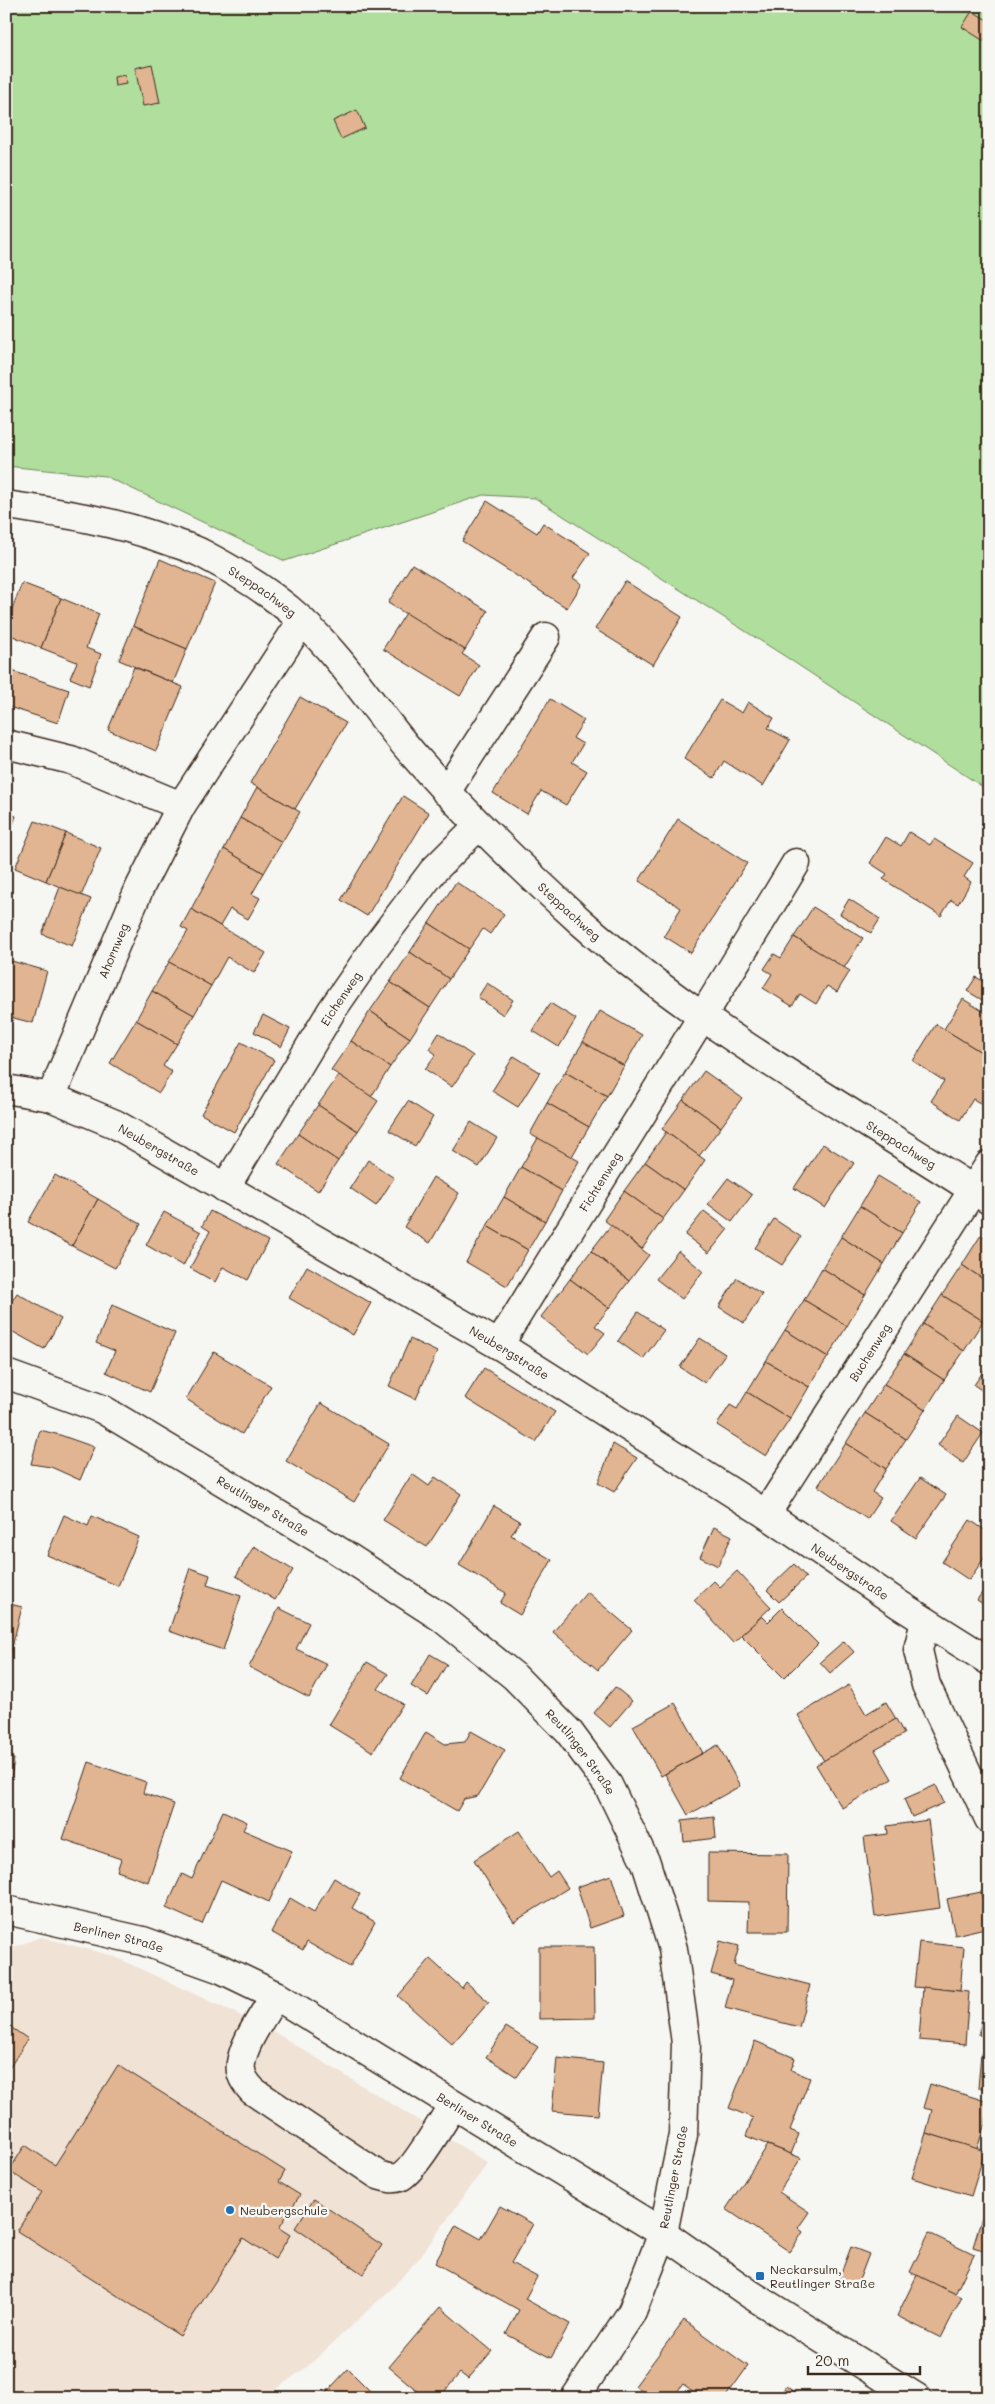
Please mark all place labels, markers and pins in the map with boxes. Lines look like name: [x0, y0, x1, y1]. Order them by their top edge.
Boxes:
place label: Neubergschule: [240, 2202, 328, 2218]
marker: Neubergschule: [224, 2204, 236, 2216]
place label: Neckarsulm, Reutlinger Straße: [770, 2261, 875, 2291]
marker: Neckarsulm, Reutlinger Straße: [754, 2270, 766, 2282]

